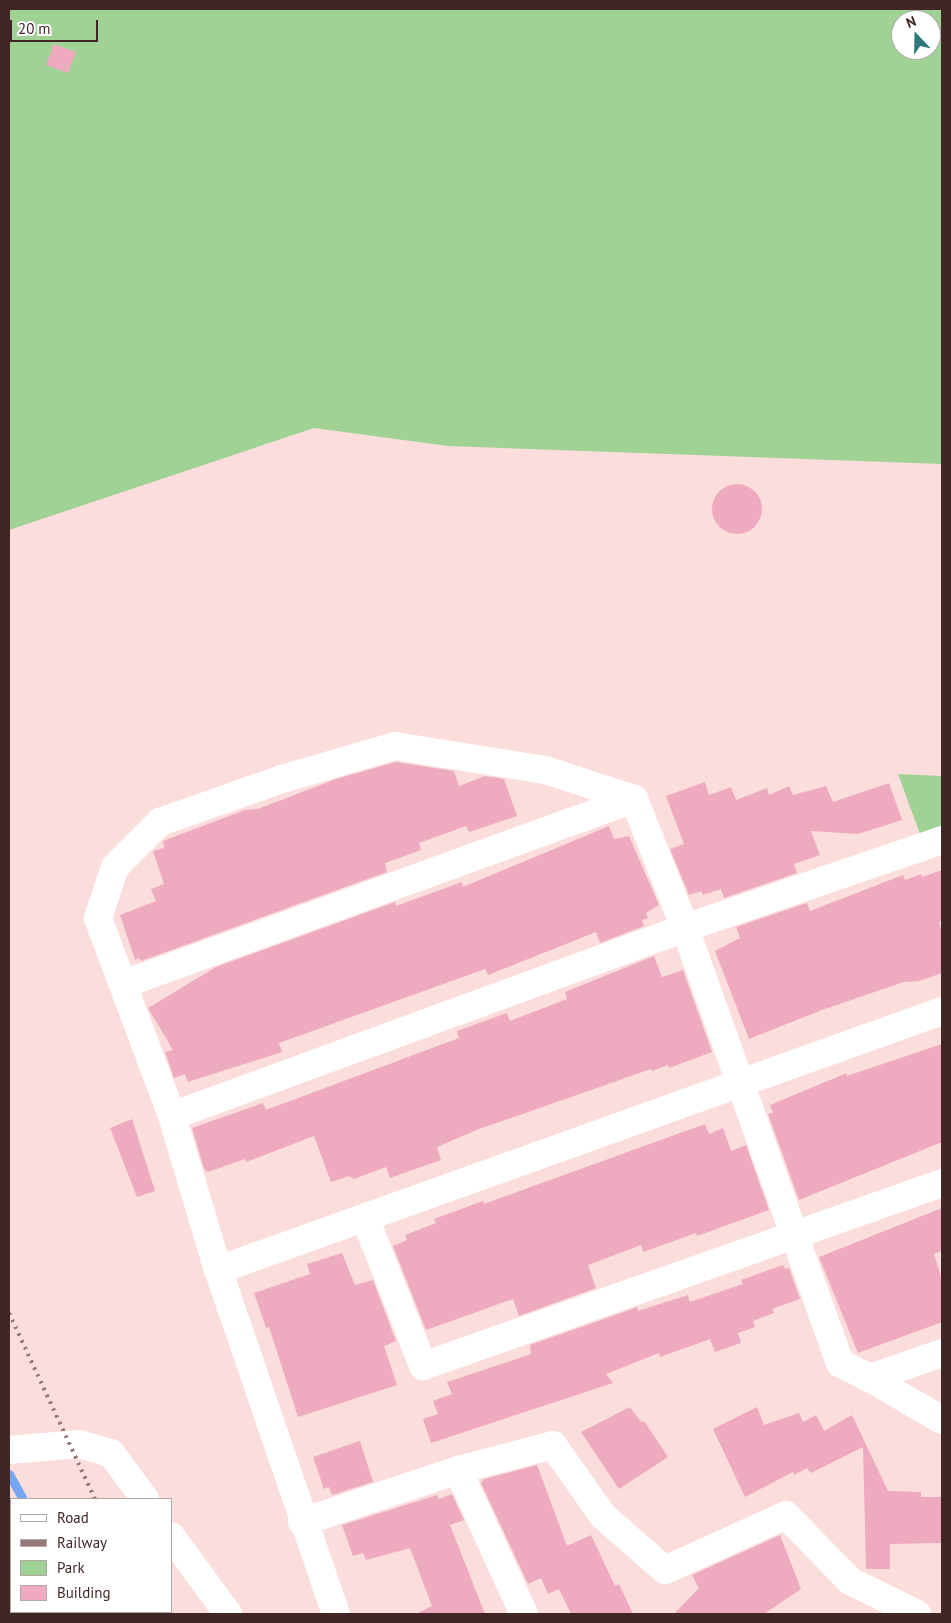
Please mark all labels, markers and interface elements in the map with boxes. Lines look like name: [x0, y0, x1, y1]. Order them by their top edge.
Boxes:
scale bar: [12, 10, 100, 42]
north arrow: [891, 10, 941, 60]
text: N: [903, 12, 918, 32]
text: 20 m: [18, 19, 51, 38]
legend: [10, 1498, 172, 1613]
text: Road: [57, 1508, 89, 1527]
text: Railway: [57, 1533, 107, 1552]
text: Park: [57, 1558, 85, 1577]
text: Building: [57, 1583, 111, 1602]

